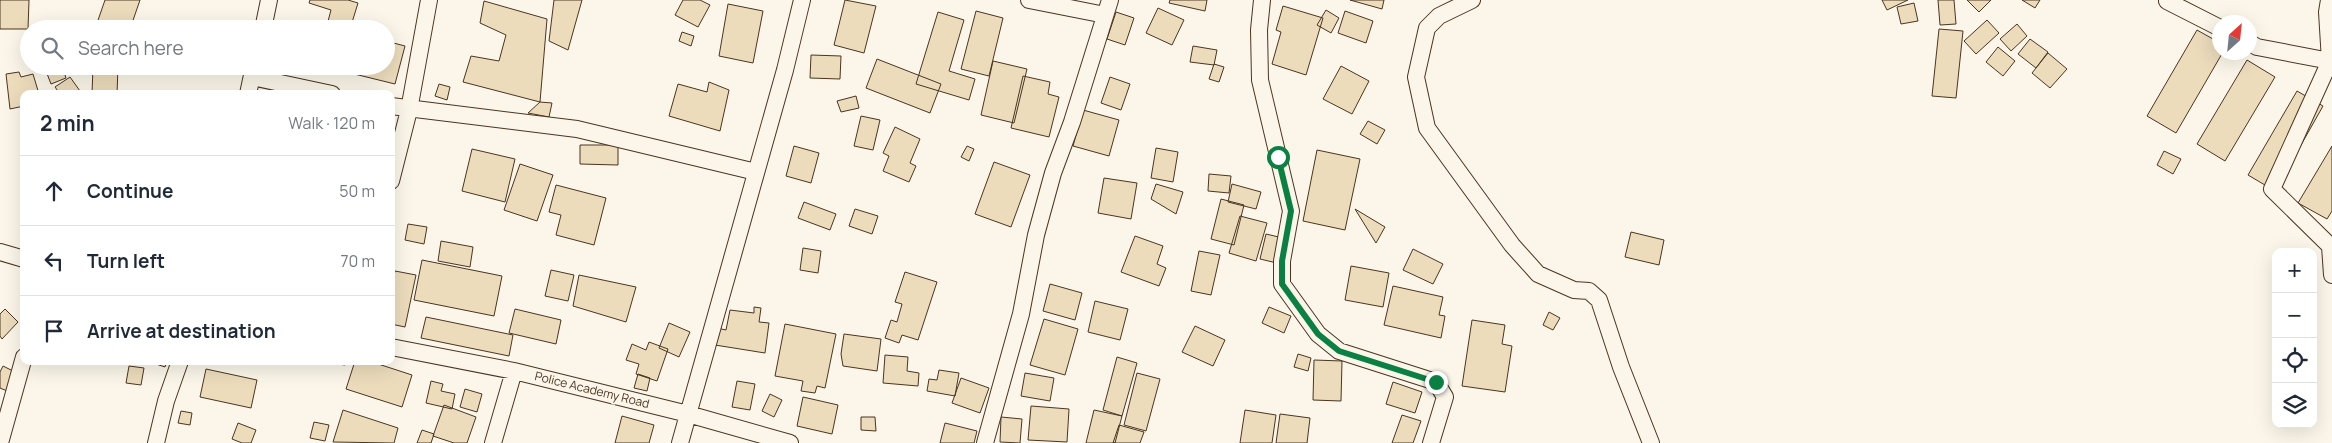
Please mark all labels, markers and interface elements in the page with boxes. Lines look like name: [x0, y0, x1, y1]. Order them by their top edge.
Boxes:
north arrow: [2212, 15, 2257, 60]
search box: [20, 20, 395, 75]
icon: search: [38, 34, 66, 62]
text: Search here: [78, 35, 184, 61]
text: 2 min: [40, 109, 95, 137]
text: Walk · 120 m: [288, 112, 375, 134]
route start: [1267, 146, 1290, 169]
icon: ahead: [40, 177, 68, 205]
text: Continue: [87, 178, 173, 204]
text: 50 m: [339, 180, 375, 202]
icon: left: [40, 247, 68, 275]
text: Turn left: [87, 248, 165, 274]
map controls: [2272, 248, 2317, 428]
button: +: [2272, 248, 2317, 293]
text: 70 m: [340, 250, 375, 272]
button: −: [2272, 293, 2317, 338]
icon: arrive: [40, 317, 68, 345]
text: Arrive at destination: [87, 318, 276, 344]
button: locate: [2272, 338, 2317, 383]
street label: Police Academy Road: [533, 367, 651, 412]
route end: [1425, 371, 1448, 394]
button: layers: [2272, 383, 2317, 428]

